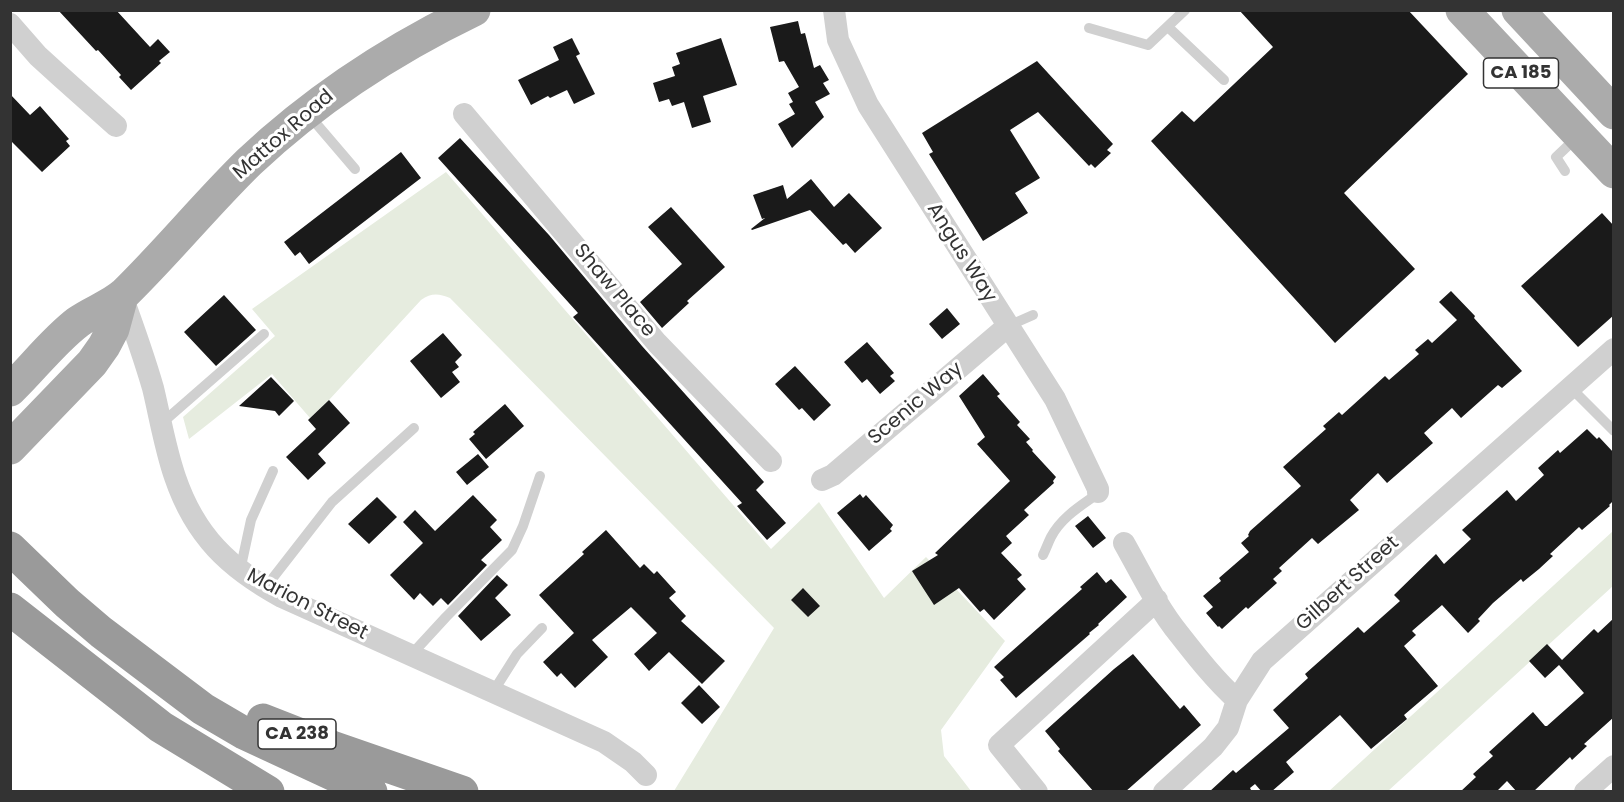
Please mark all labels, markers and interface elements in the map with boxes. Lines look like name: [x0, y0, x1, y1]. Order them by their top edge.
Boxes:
road number: CA 185: [1484, 58, 1558, 88]
street label: Mattox Road: [229, 85, 339, 185]
street label: Angus Way: [921, 199, 1001, 307]
street label: Shaw Place: [568, 239, 660, 343]
street label: Scenic Way: [864, 358, 968, 450]
street label: Gilbert Street: [1292, 532, 1404, 636]
street label: Marion Street: [242, 564, 372, 646]
road number: CA 238: [258, 719, 336, 749]

